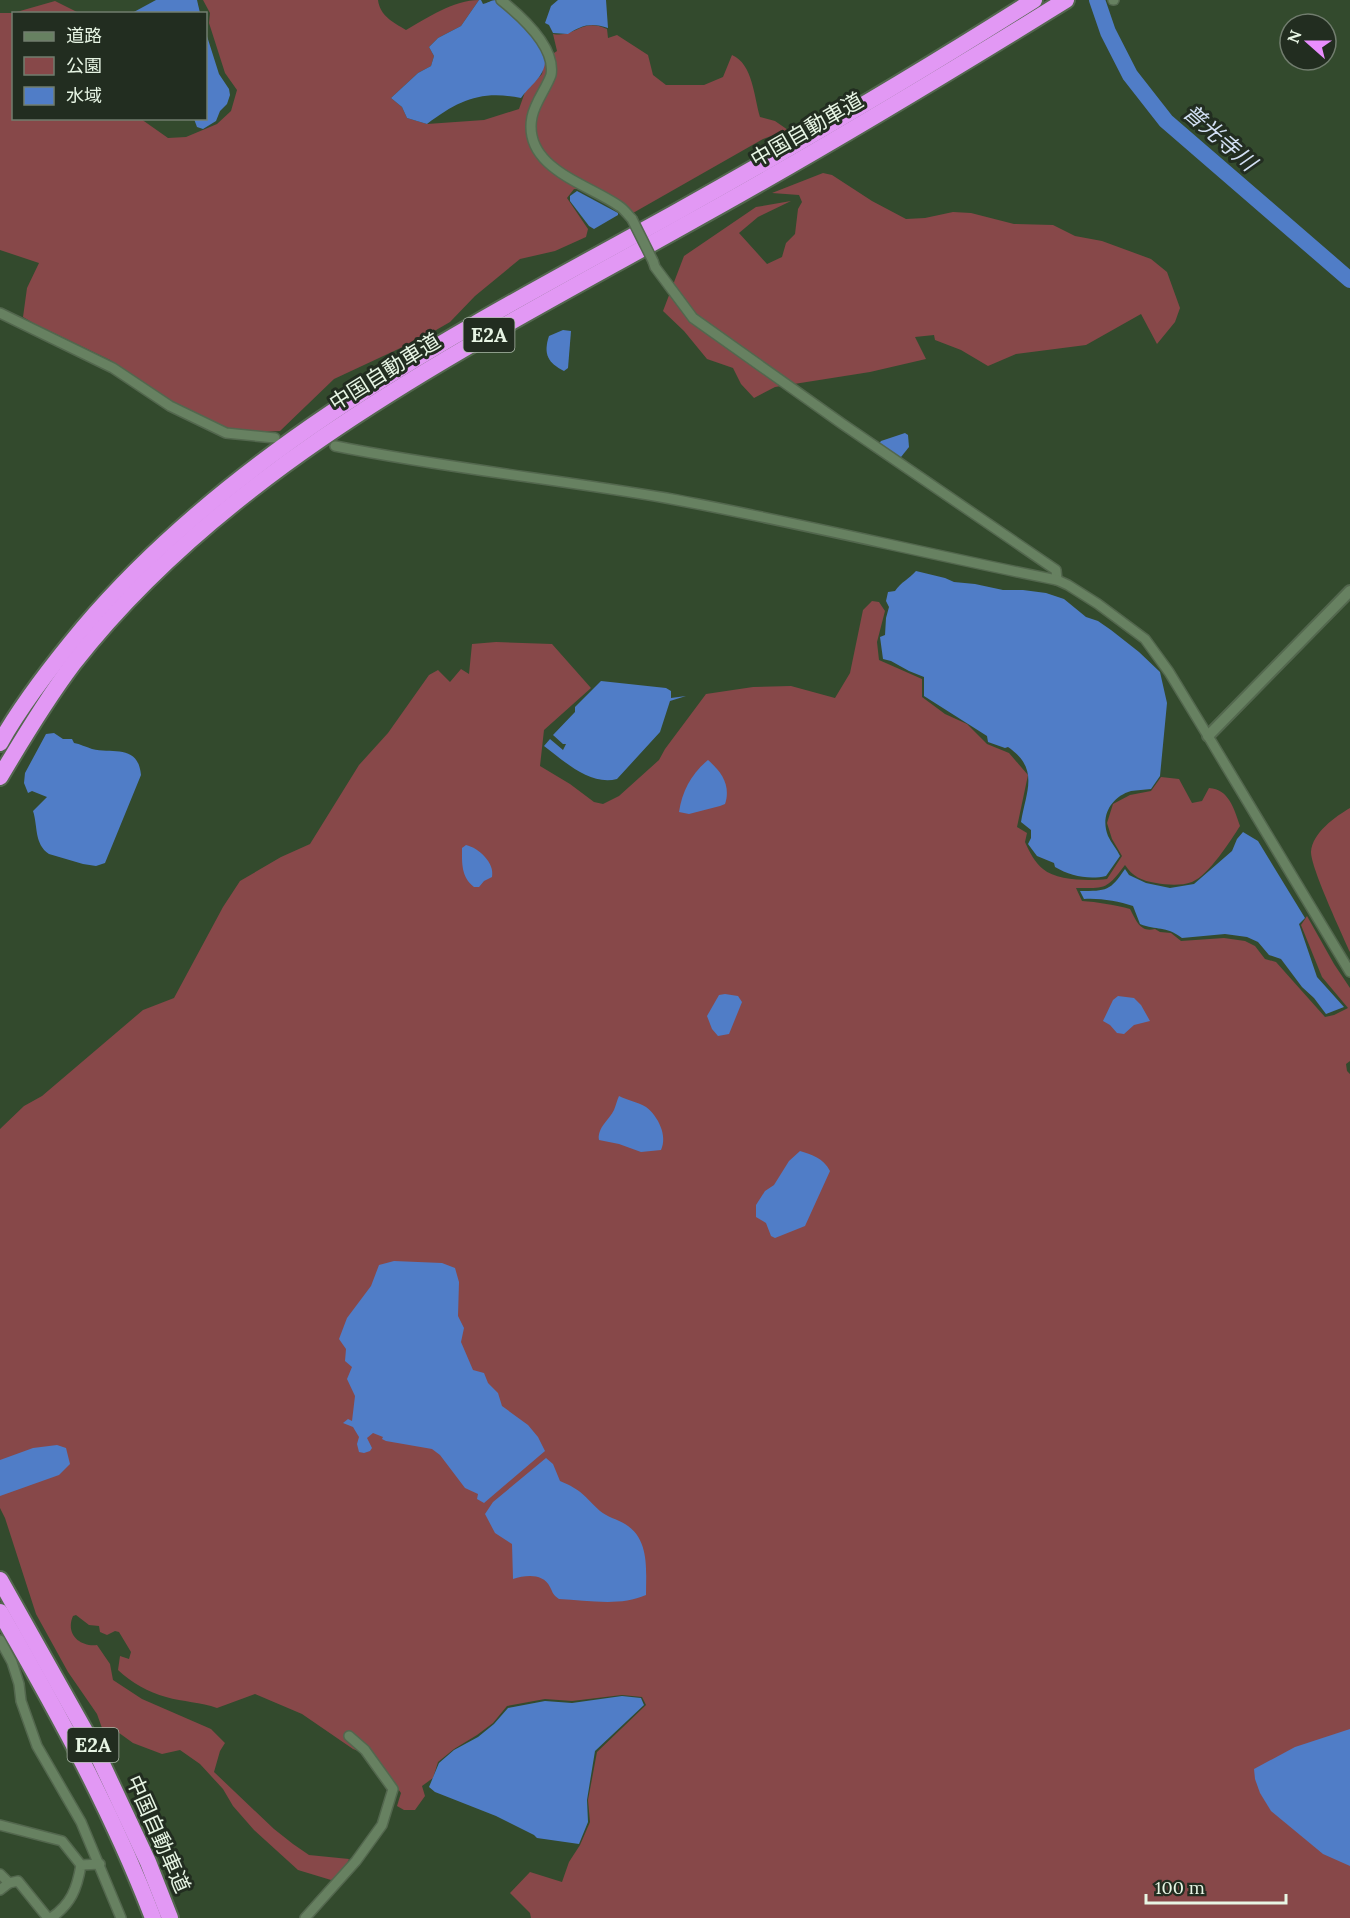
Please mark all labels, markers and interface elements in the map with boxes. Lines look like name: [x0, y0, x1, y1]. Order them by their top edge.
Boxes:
legend: [12, 12, 207, 120]
north arrow: [1278, 12, 1338, 72]
text: 道路: [66, 24, 102, 47]
text: N: [1282, 27, 1306, 46]
text: 公園: [66, 54, 102, 77]
text: 水域: [66, 84, 102, 107]
street label: 中国自動車道: [745, 86, 868, 173]
water label: 普光寺川: [1178, 98, 1264, 178]
road number: E2A: [464, 318, 514, 352]
street label: 中国自動車道: [324, 327, 445, 416]
road number: E2A: [68, 1728, 118, 1762]
street label: 中国自動車道: [120, 1771, 196, 1897]
scale bar: [1146, 1867, 1286, 1905]
text: 100 m: [1155, 1876, 1205, 1899]

